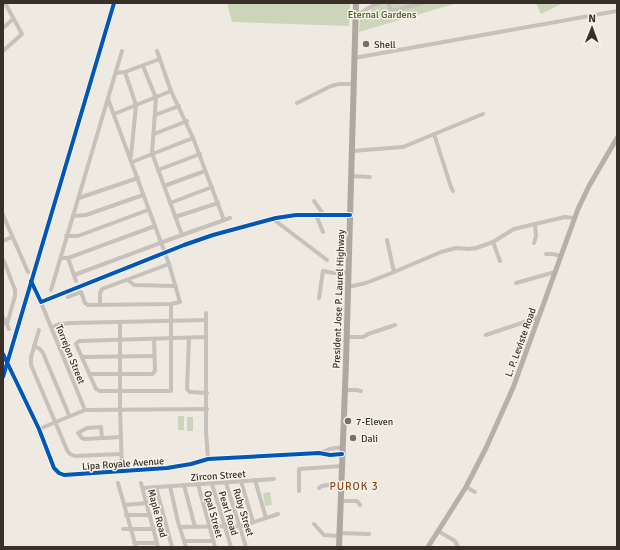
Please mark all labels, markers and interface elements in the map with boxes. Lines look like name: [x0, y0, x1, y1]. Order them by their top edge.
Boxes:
north arrow: [572, 8, 612, 48]
park label: Eternal Gardens: [348, 9, 417, 21]
text: N: [588, 12, 596, 25]
marker: Shell: [361, 39, 371, 49]
place label: Shell: [374, 39, 396, 51]
street label: President Jose P. Laurel Highway: [331, 229, 347, 369]
street label: L. P. Leviste Road: [503, 306, 539, 378]
street label: Torrejon Street: [53, 323, 88, 386]
marker: 7-Eleven: [343, 416, 353, 426]
place label: 7-Eleven: [356, 416, 393, 428]
marker: Dali: [348, 433, 358, 443]
place label: Dali: [361, 433, 378, 445]
street label: Lipa Royale Avenue: [82, 455, 164, 473]
street label: Zircon Street: [190, 468, 247, 484]
district label: PUROK 3: [329, 480, 379, 493]
street label: Ruby Street: [230, 487, 256, 538]
street label: Maple Road: [145, 488, 169, 539]
street label: Opal Street: [201, 489, 225, 540]
street label: Pearl Road: [216, 490, 240, 537]

